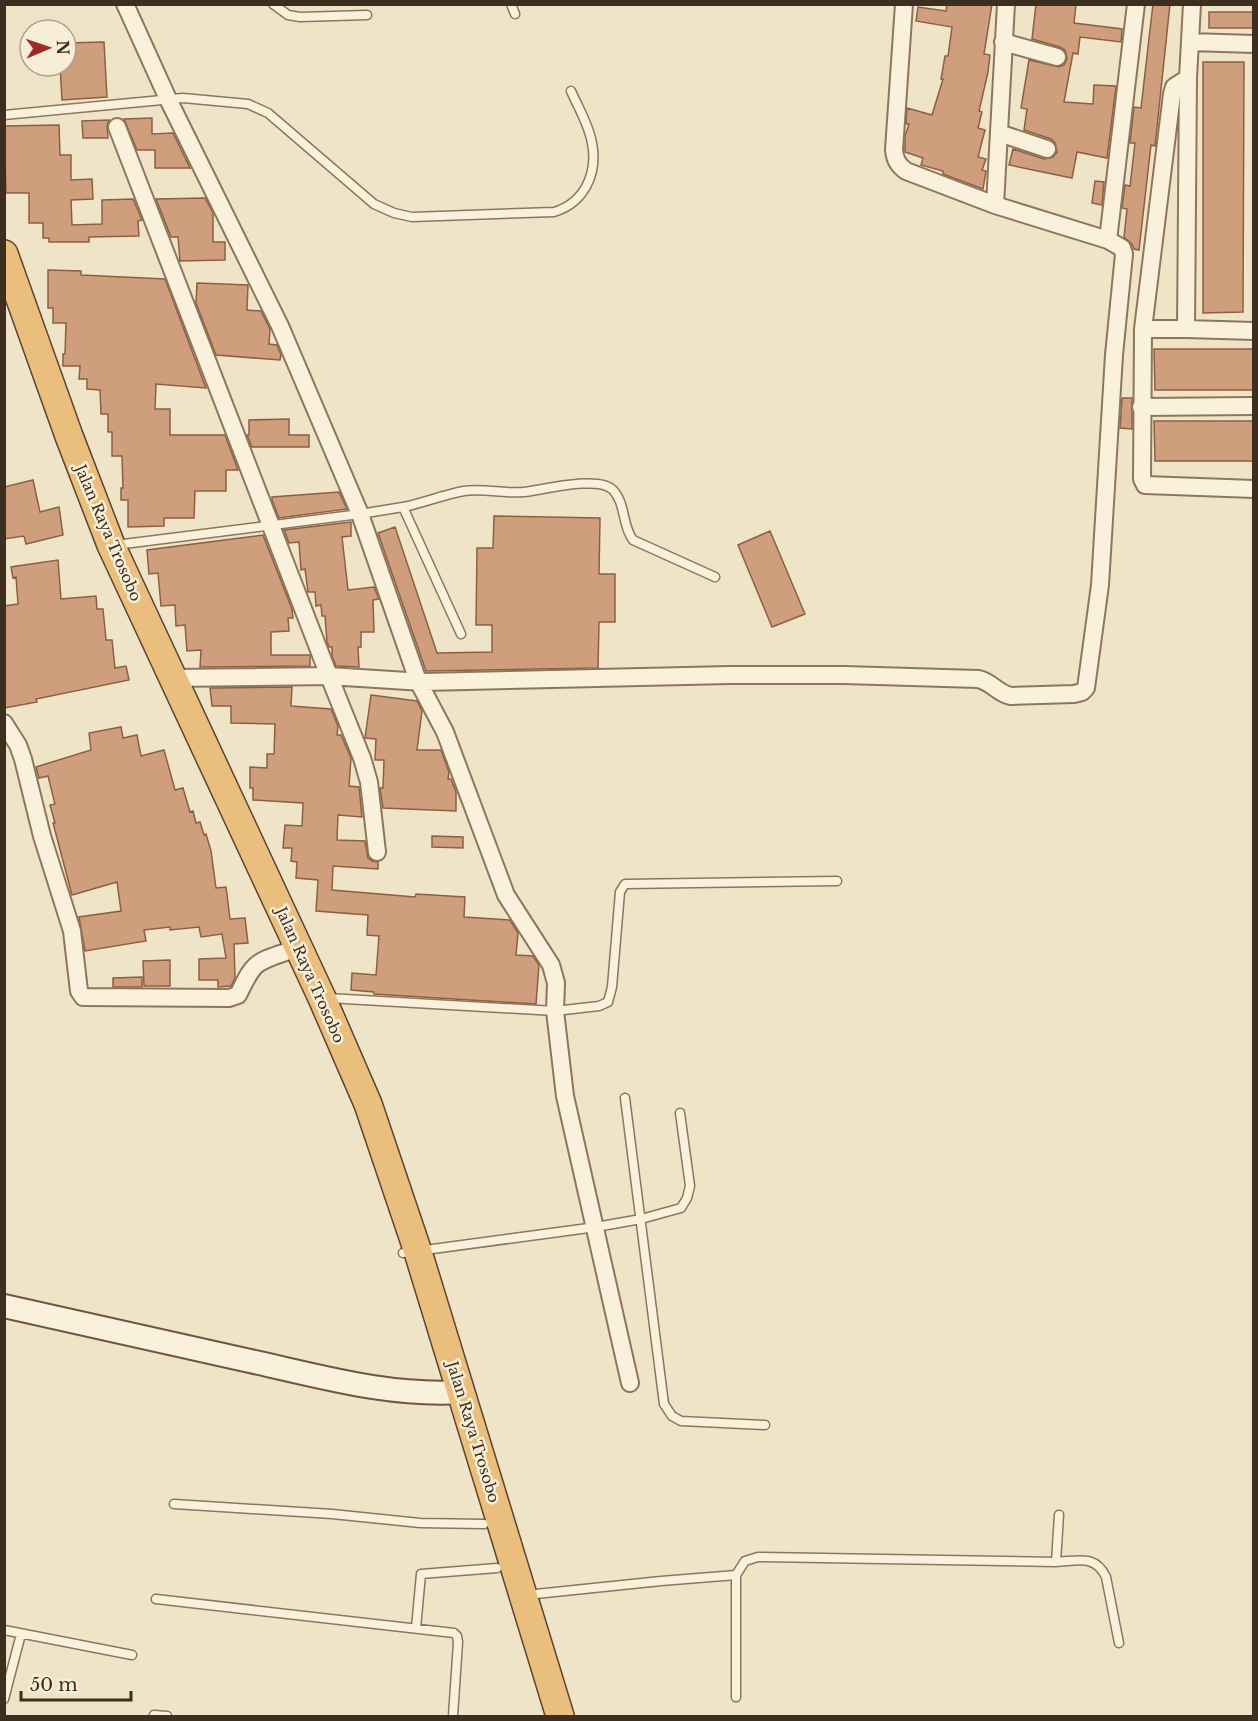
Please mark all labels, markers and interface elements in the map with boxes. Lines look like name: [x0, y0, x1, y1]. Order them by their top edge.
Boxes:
north arrow: [18, 18, 78, 78]
text: N: [53, 40, 73, 55]
street label: Jalan Raya Trosobo: [70, 460, 146, 604]
street label: Jalan Raya Trosobo: [271, 902, 349, 1046]
street label: Jalan Raya Trosobo: [442, 1357, 504, 1505]
scale bar: [21, 1664, 130, 1702]
text: 50 m: [30, 1674, 78, 1696]

